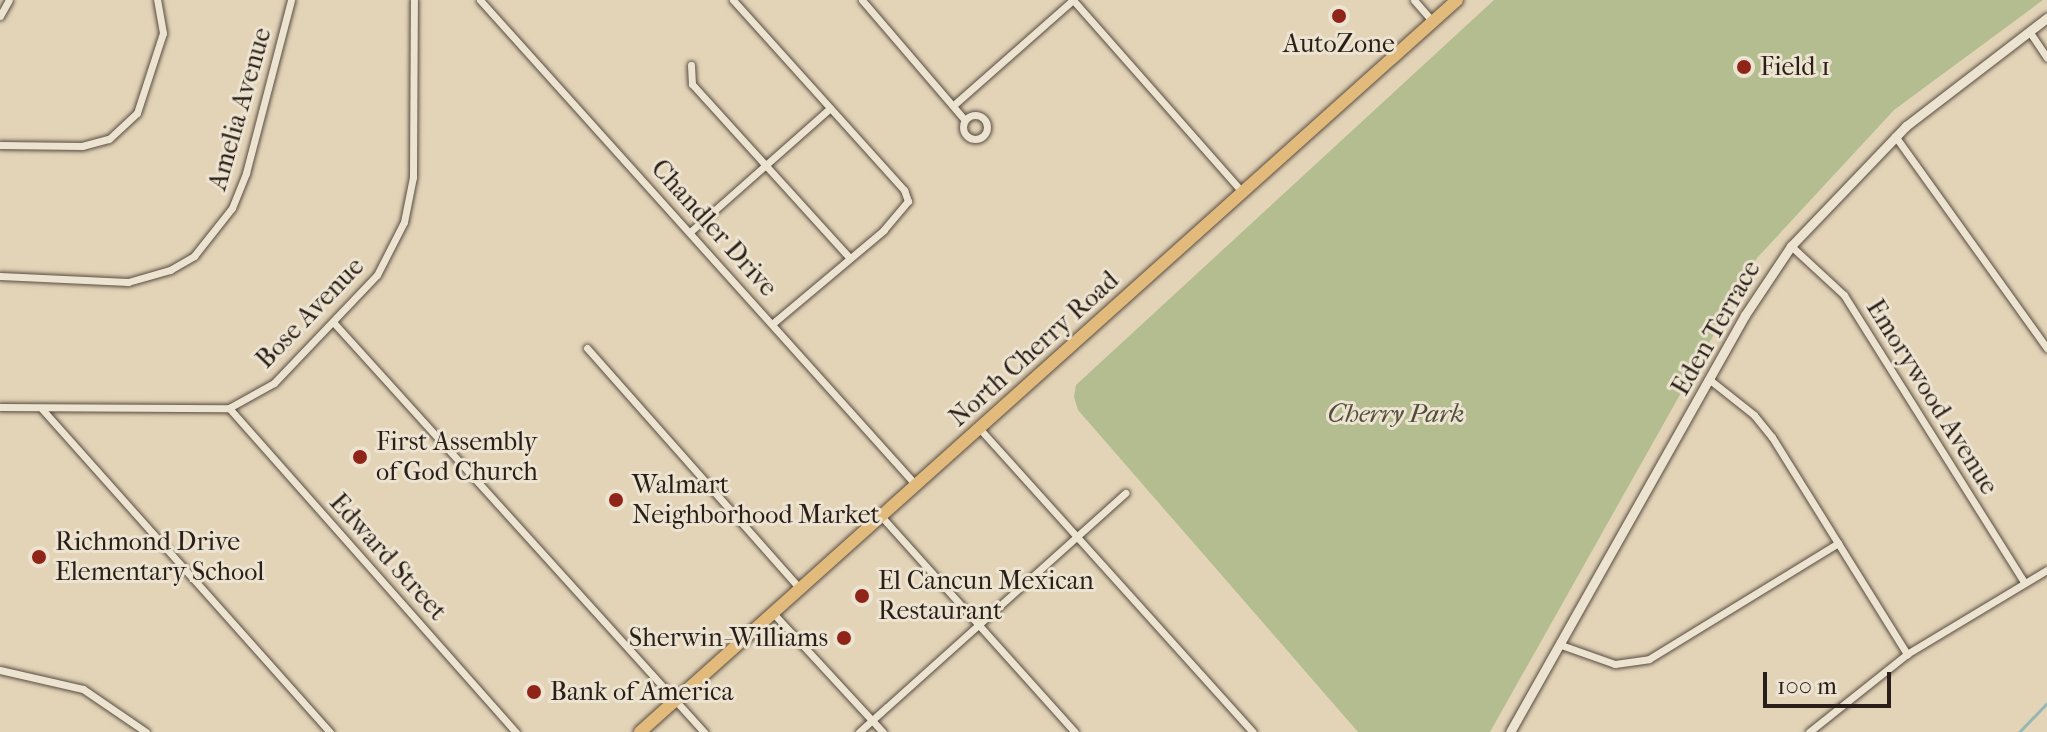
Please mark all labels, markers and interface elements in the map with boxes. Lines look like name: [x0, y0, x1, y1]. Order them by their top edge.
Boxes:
marker: AutoZone: [1330, 7, 1348, 25]
street label: Amelia Avenue: [202, 24, 278, 194]
place label: AutoZone: [1283, 28, 1395, 60]
place label: Field 1: [1760, 51, 1830, 83]
marker: Field 1: [1735, 58, 1753, 76]
street label: Chandler Drive: [644, 153, 784, 303]
street label: Bose Avenue: [249, 251, 371, 375]
street label: Eden Terrace: [1665, 255, 1767, 401]
street label: North Cherry Road: [943, 265, 1125, 433]
street label: Emorywood Avenue: [1859, 294, 2005, 500]
park label: Cherry Park: [1328, 398, 1464, 430]
place label: First Assembly of God Church: [376, 426, 538, 488]
marker: First Assembly of God Church: [351, 448, 369, 466]
place label: Walmart Neighborhood Market: [632, 469, 880, 530]
street label: Edward Street: [323, 487, 453, 627]
marker: Walmart Neighborhood Market: [607, 491, 625, 509]
place label: Richmond Drive Elementary School: [55, 526, 264, 588]
marker: Richmond Drive Elementary School: [30, 548, 48, 566]
place label: El Cancun Mexican Restaurant: [878, 565, 1094, 626]
marker: El Cancun Mexican Restaurant: [853, 587, 871, 605]
place label: Sherwin-Williams: [629, 622, 828, 654]
marker: Sherwin-Williams: [835, 629, 853, 647]
scale bar: [1767, 656, 1895, 706]
text: 100 m: [1777, 672, 1837, 700]
place label: Bank of America: [550, 676, 733, 708]
marker: Bank of America: [525, 683, 543, 701]

